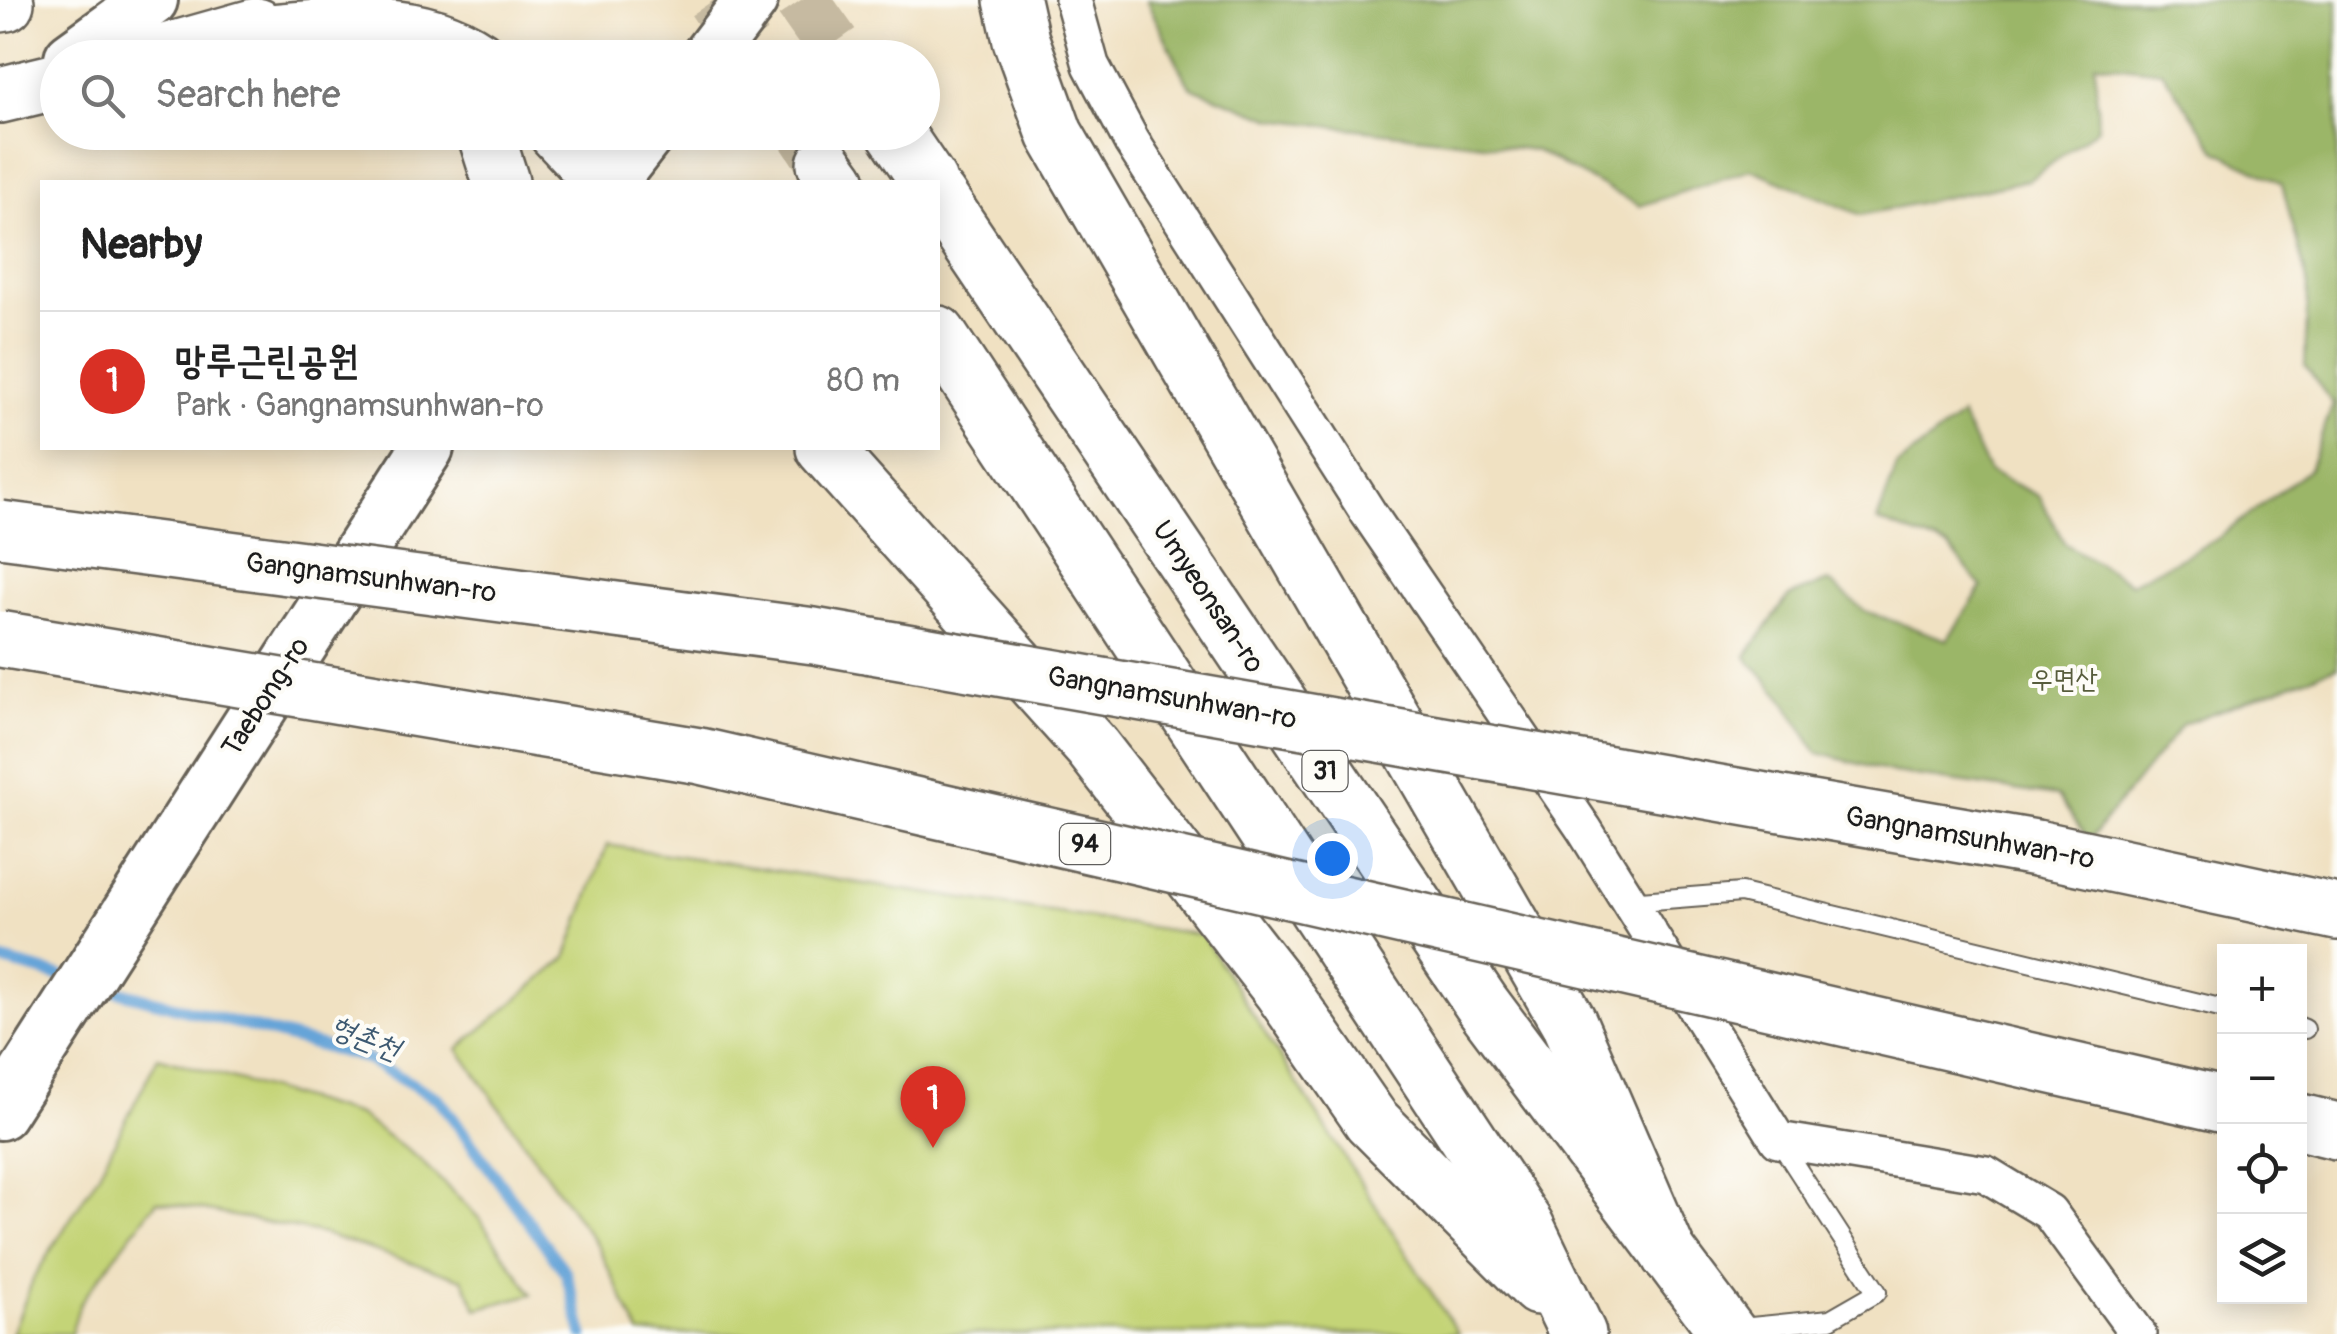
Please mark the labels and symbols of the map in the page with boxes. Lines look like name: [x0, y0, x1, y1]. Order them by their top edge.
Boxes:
street label: Umyeonsan-ro: [1144, 514, 1272, 680]
street label: Gangnamsunhwan-ro: [244, 545, 498, 611]
street label: Taebong-ro: [214, 631, 318, 763]
street label: Gangnamsunhwan-ro: [1045, 659, 1299, 737]
park label: 우면산: [2030, 662, 2098, 697]
road number: 31: [1302, 751, 1348, 791]
street label: Gangnamsunhwan-ro: [1843, 799, 2097, 877]
road number: 94: [1060, 824, 1110, 864]
your location: [1307, 833, 1358, 884]
water label: 형촌천: [325, 1008, 408, 1069]
pin: 1: [900, 1066, 966, 1148]

